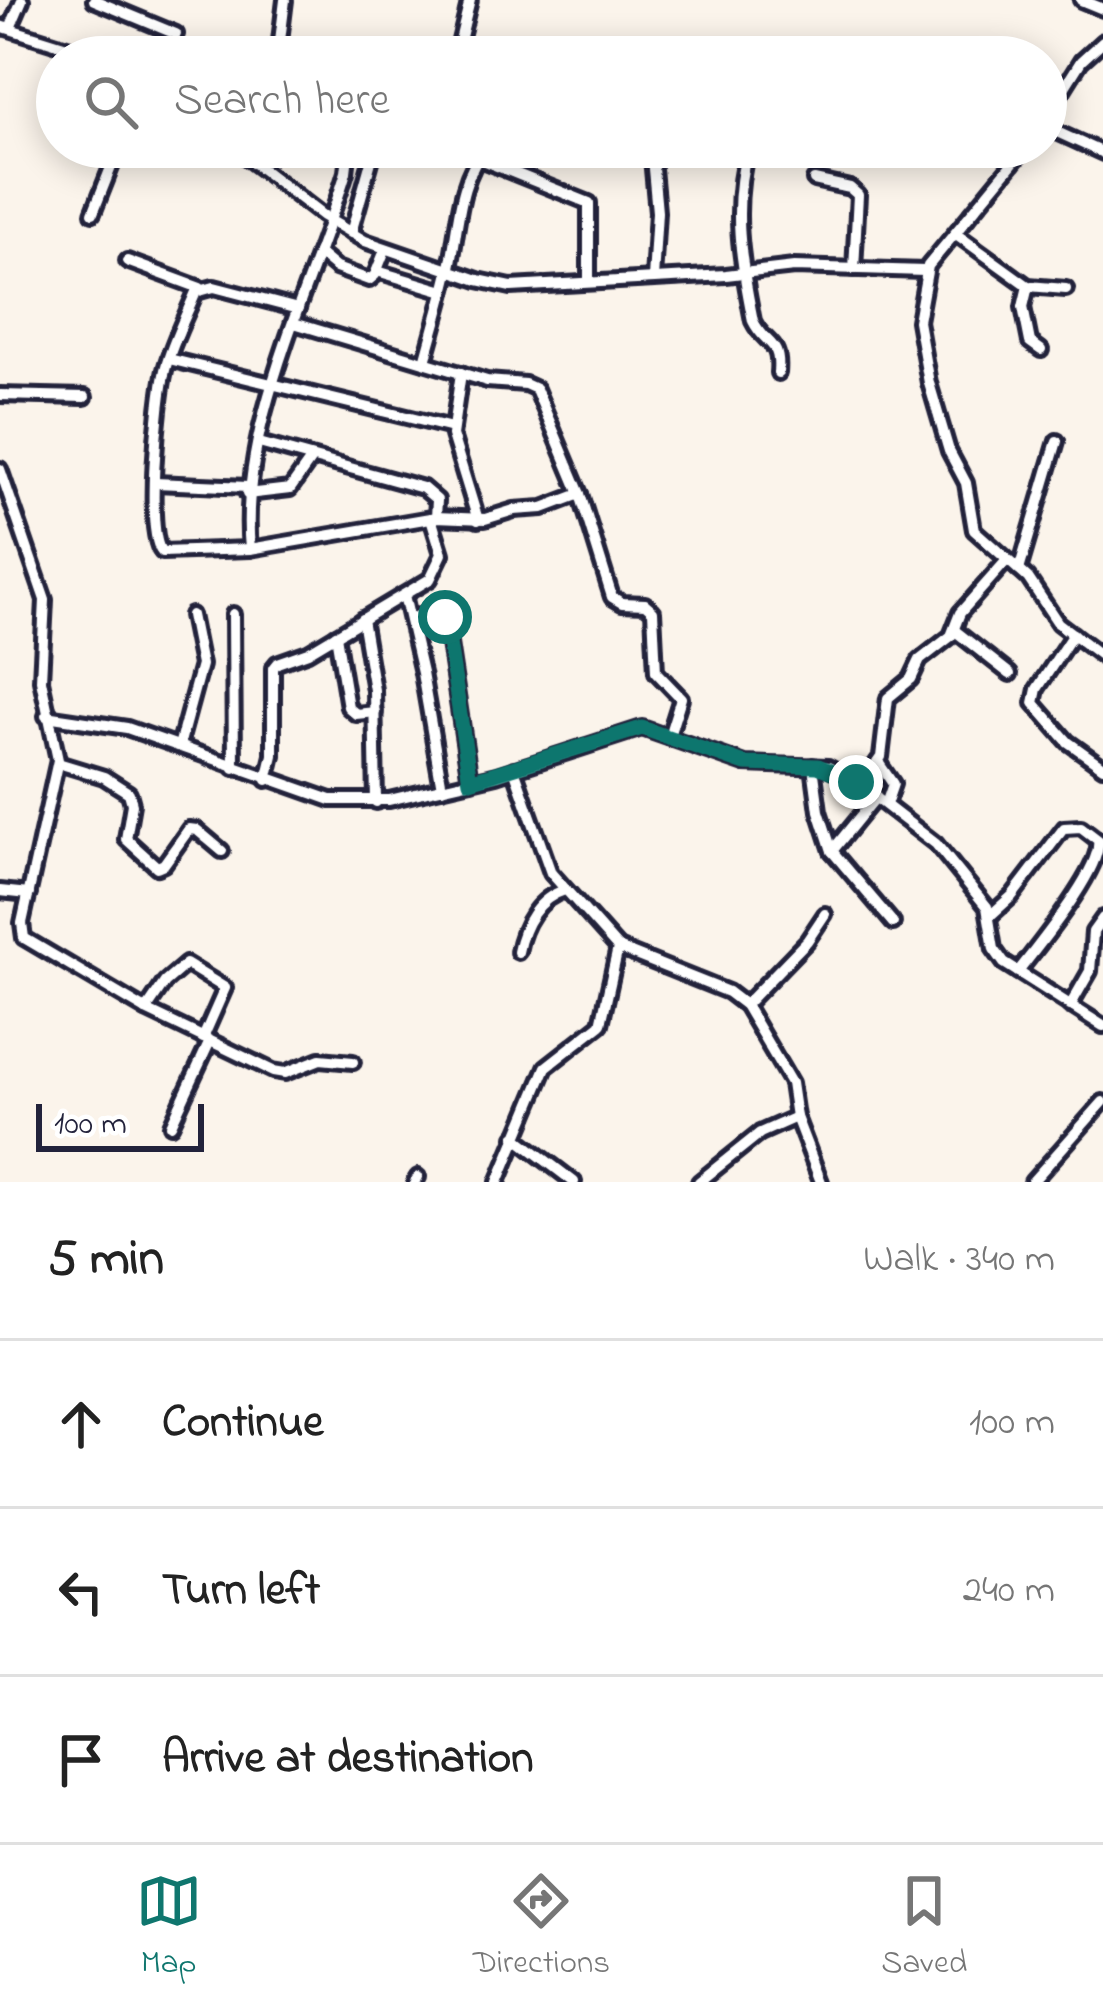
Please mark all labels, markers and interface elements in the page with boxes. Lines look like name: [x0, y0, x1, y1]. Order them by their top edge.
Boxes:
search box: [36, 36, 1067, 168]
icon: search: [78, 69, 144, 135]
text: Search here: [174, 69, 390, 135]
route start: [418, 590, 472, 644]
route end: [829, 755, 883, 809]
scale bar: [36, 1098, 204, 1151]
text: 100 m: [54, 1101, 127, 1149]
text: 5 min: [48, 1223, 164, 1298]
text: Walk · 340 m: [863, 1232, 1055, 1289]
icon: ahead: [48, 1391, 114, 1457]
text: Continue: [162, 1391, 323, 1457]
text: 100 m: [969, 1395, 1055, 1452]
icon: left: [48, 1559, 114, 1625]
text: Turn left: [162, 1559, 320, 1625]
text: 240 m: [963, 1563, 1055, 1620]
icon: arrive: [48, 1727, 114, 1793]
text: Arrive at destination: [162, 1727, 533, 1793]
tab: Map: [136, 1868, 202, 1988]
tab: Directions: [473, 1868, 610, 1988]
tab: Saved: [881, 1868, 967, 1988]

